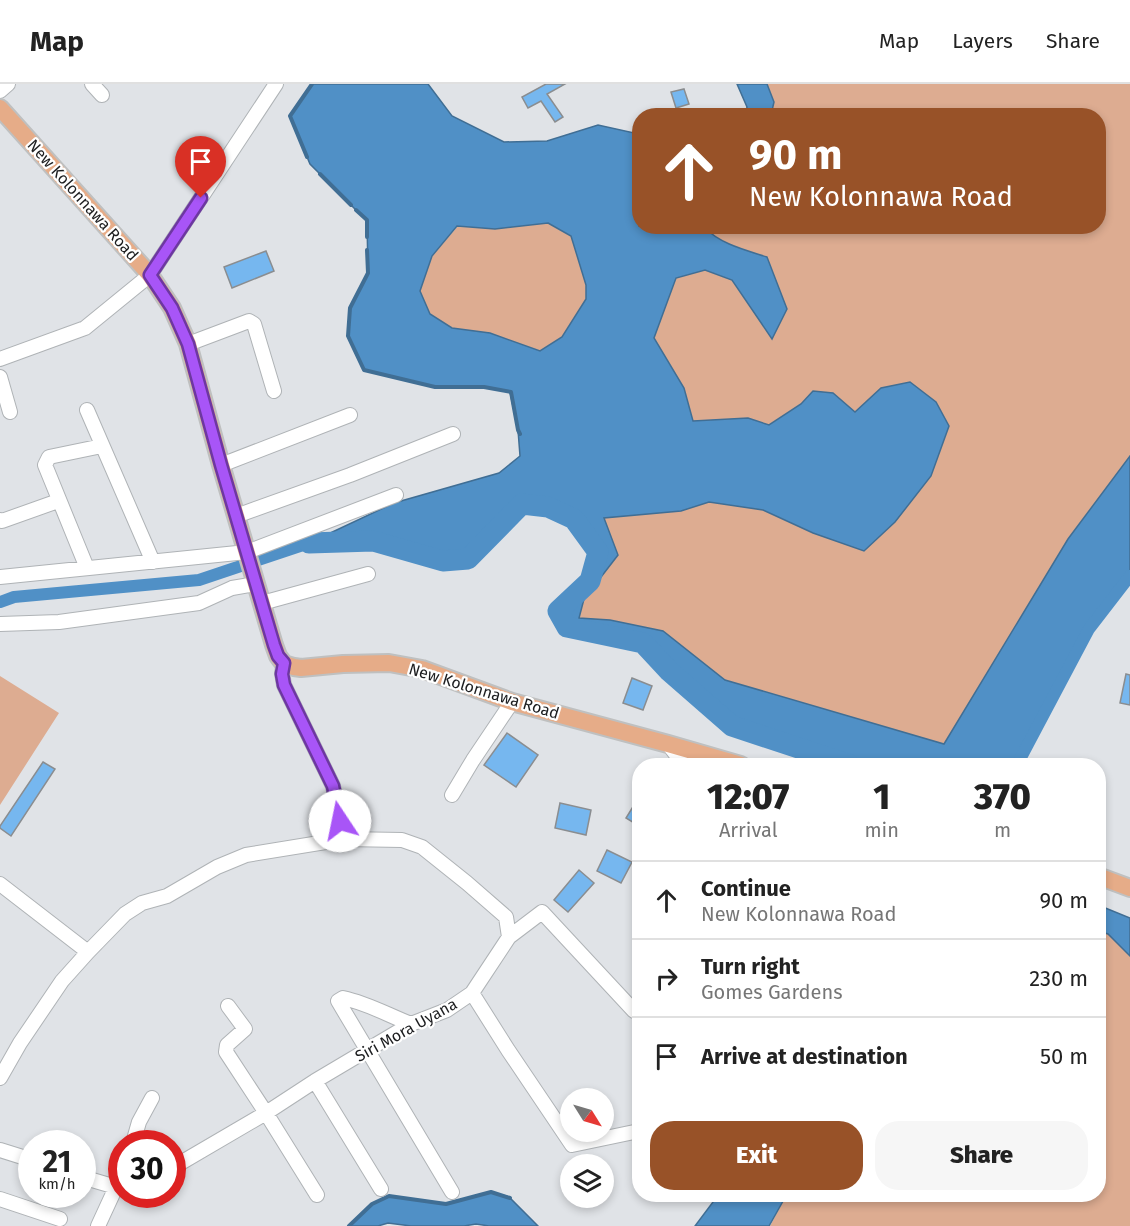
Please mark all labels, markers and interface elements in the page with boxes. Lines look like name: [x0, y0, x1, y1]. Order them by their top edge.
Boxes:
text: Map: [30, 25, 84, 58]
text: Map: [879, 28, 919, 54]
text: Layers: [952, 28, 1013, 54]
text: Share: [1046, 28, 1100, 54]
text: 90 m: [749, 130, 843, 180]
icon: ahead: [650, 132, 728, 210]
street label: New Kolonnawa Road: [24, 136, 142, 264]
pin: [175, 136, 226, 198]
icon: arrive: [184, 145, 217, 178]
text: New Kolonnawa Road: [749, 181, 1013, 213]
street label: New Kolonnawa Road: [406, 659, 562, 723]
text: 12:07: [707, 775, 789, 819]
text: 1: [873, 775, 890, 819]
text: 370: [974, 775, 1031, 819]
position arrow: [308, 789, 372, 853]
text: Arrival: [719, 818, 778, 842]
text: min: [864, 818, 899, 842]
text: m: [994, 818, 1011, 842]
text: Continue: [701, 875, 791, 902]
icon: ahead: [650, 884, 683, 917]
text: 90 m: [1039, 887, 1088, 914]
text: New Kolonnawa Road: [701, 902, 896, 926]
text: Turn right: [701, 953, 800, 980]
icon: right: [650, 962, 683, 995]
text: 230 m: [1029, 965, 1088, 992]
text: Gomes Gardens: [701, 980, 843, 1004]
street label: Siri Mora Uyana: [352, 994, 460, 1066]
icon: arrive: [650, 1040, 683, 1073]
text: Arrive at destination: [701, 1043, 908, 1070]
text: 50 m: [1040, 1043, 1088, 1070]
north arrow: [560, 1088, 614, 1142]
map controls: [560, 1088, 614, 1208]
button: Exit: [650, 1121, 863, 1190]
button: Share: [875, 1121, 1088, 1190]
speed limit sign: 30: [108, 1130, 186, 1208]
text: 21: [43, 1144, 71, 1180]
button: layers: [560, 1154, 614, 1208]
text: km/h: [38, 1175, 76, 1193]

